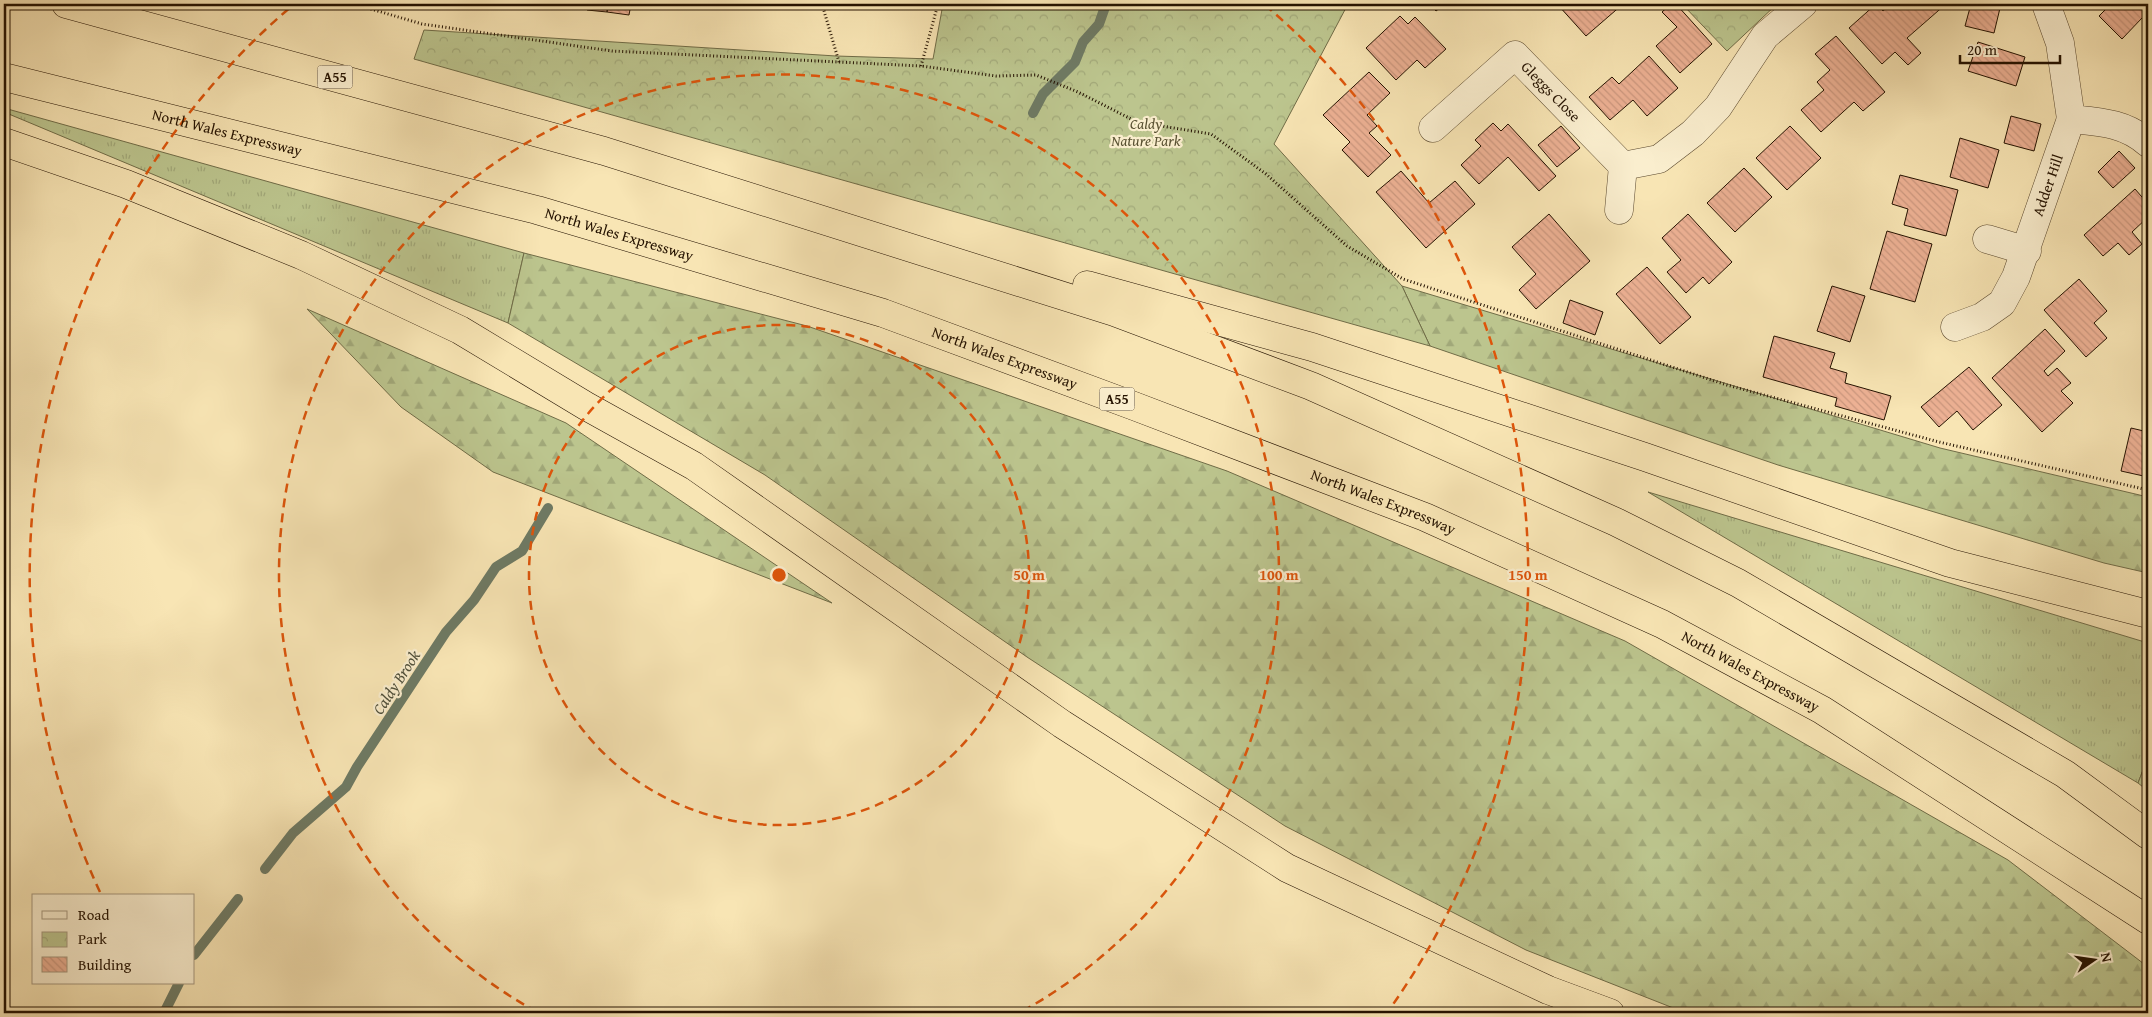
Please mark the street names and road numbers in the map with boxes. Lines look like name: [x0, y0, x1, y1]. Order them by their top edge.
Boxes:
street label: Gleggs Close: [1517, 56, 1586, 126]
road number: A55: [318, 66, 352, 88]
street label: North Wales Expressway: [150, 103, 305, 161]
street label: Adder Hill: [2027, 151, 2068, 219]
street label: North Wales Expressway: [543, 202, 696, 266]
street label: North Wales Expressway: [929, 321, 1081, 394]
road number: A55: [1100, 388, 1134, 410]
street label: North Wales Expressway: [1308, 463, 1460, 540]
street label: North Wales Expressway: [1678, 625, 1824, 717]

